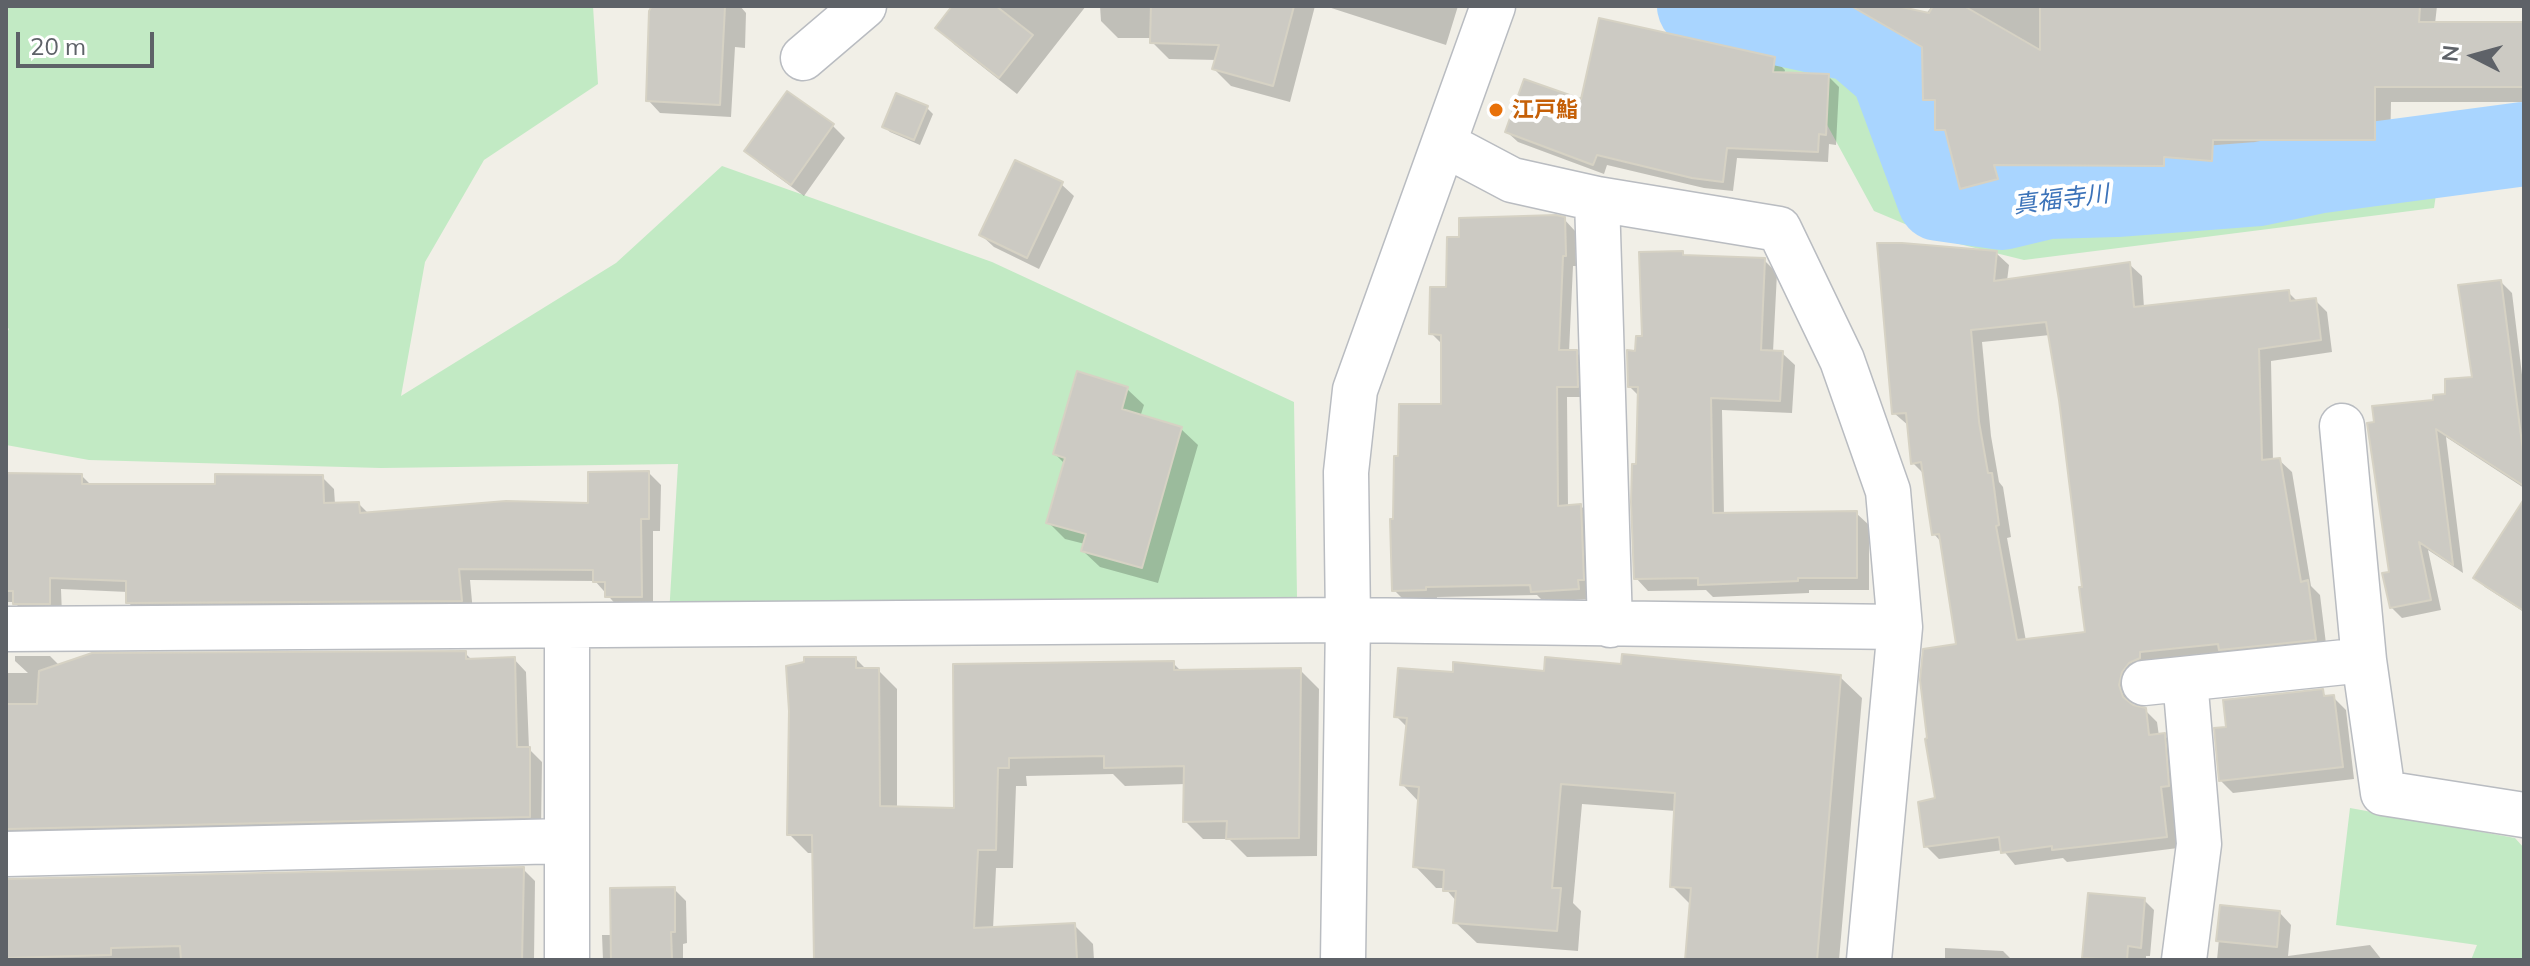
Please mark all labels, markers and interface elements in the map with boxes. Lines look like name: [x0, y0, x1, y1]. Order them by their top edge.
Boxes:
scale bar: [20, 16, 158, 66]
north arrow: [2434, 16, 2514, 96]
text: 20 m: [30, 31, 86, 61]
text: N: [2435, 44, 2465, 63]
place label: 江戸鮨: [1512, 97, 1578, 123]
marker: 江戸鮨: [1487, 101, 1505, 119]
water label: 真福寺川: [2012, 180, 2110, 220]

